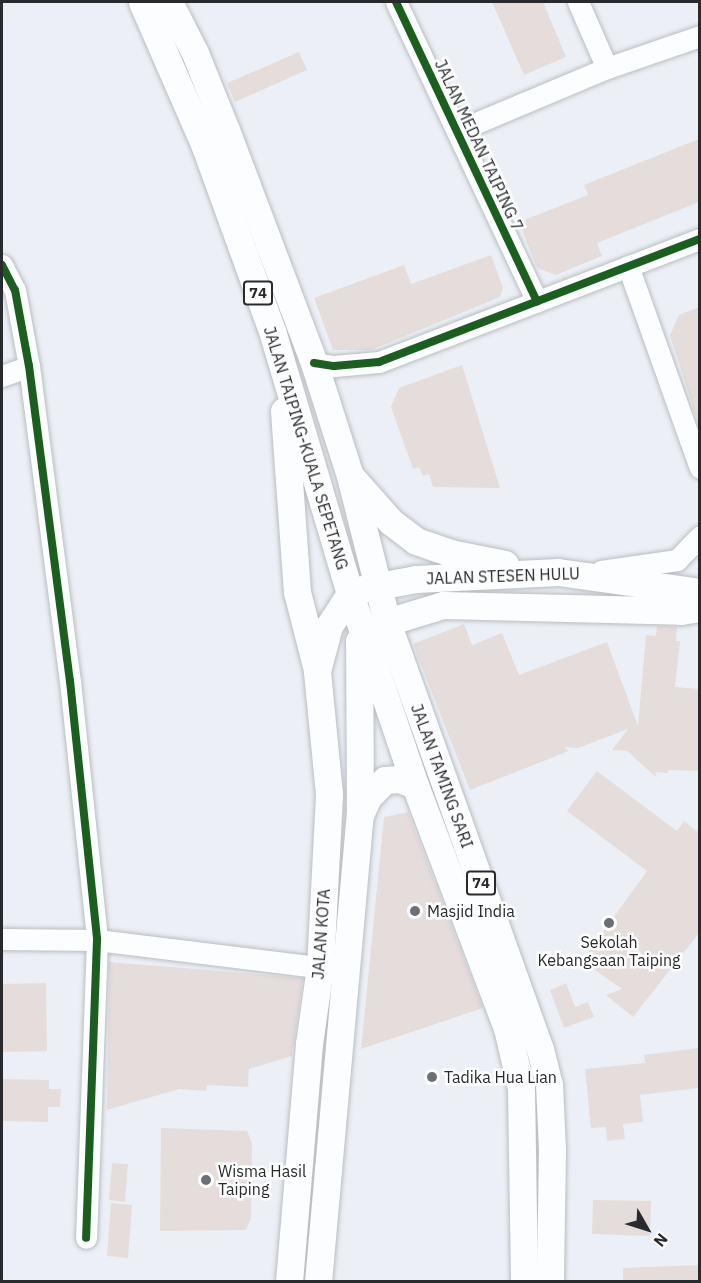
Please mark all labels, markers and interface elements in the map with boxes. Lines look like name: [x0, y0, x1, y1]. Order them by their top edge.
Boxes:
street label: JALAN MEDAN TAIPING 7: [431, 56, 527, 234]
road number: 74: [243, 281, 273, 305]
street label: JALAN TAIPING-KUALA SEPETANG: [260, 324, 352, 572]
street label: JALAN STESEN HULU: [426, 564, 580, 588]
street label: JALAN TAMING SARI: [407, 701, 477, 851]
road number: 74: [466, 871, 496, 895]
street label: JALAN KOTA: [308, 888, 334, 980]
place label: Masjid India: [427, 901, 515, 921]
marker: Masjid India: [408, 904, 422, 918]
marker: Sekolah Kebangsaan Taiping: [602, 916, 616, 930]
place label: Sekolah Kebangsaan Taiping: [537, 932, 681, 970]
place label: Tadika Hua Lian: [444, 1067, 557, 1087]
marker: Tadika Hua Lian: [425, 1070, 439, 1084]
place label: Wisma Hasil Taiping: [218, 1161, 306, 1199]
marker: Wisma Hasil Taiping: [199, 1173, 213, 1187]
north arrow: [617, 1199, 677, 1259]
text: N: [650, 1230, 672, 1251]

